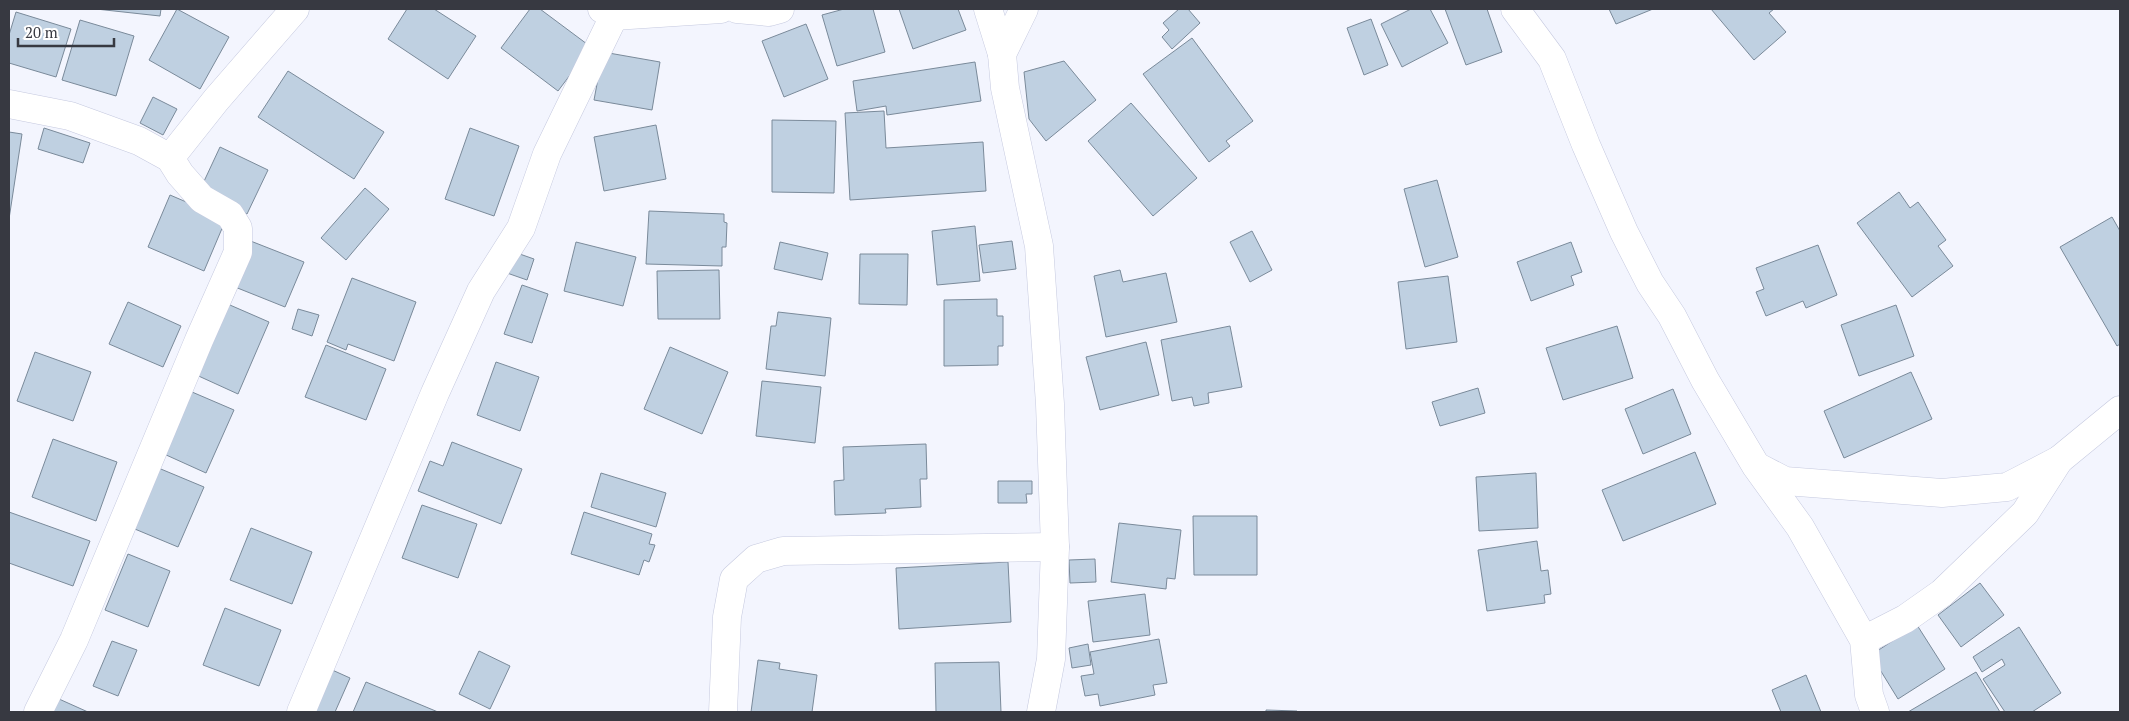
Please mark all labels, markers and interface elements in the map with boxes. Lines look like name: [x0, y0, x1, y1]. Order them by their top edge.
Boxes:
scale bar: [18, 15, 114, 47]
text: 20 m: [25, 22, 58, 42]

